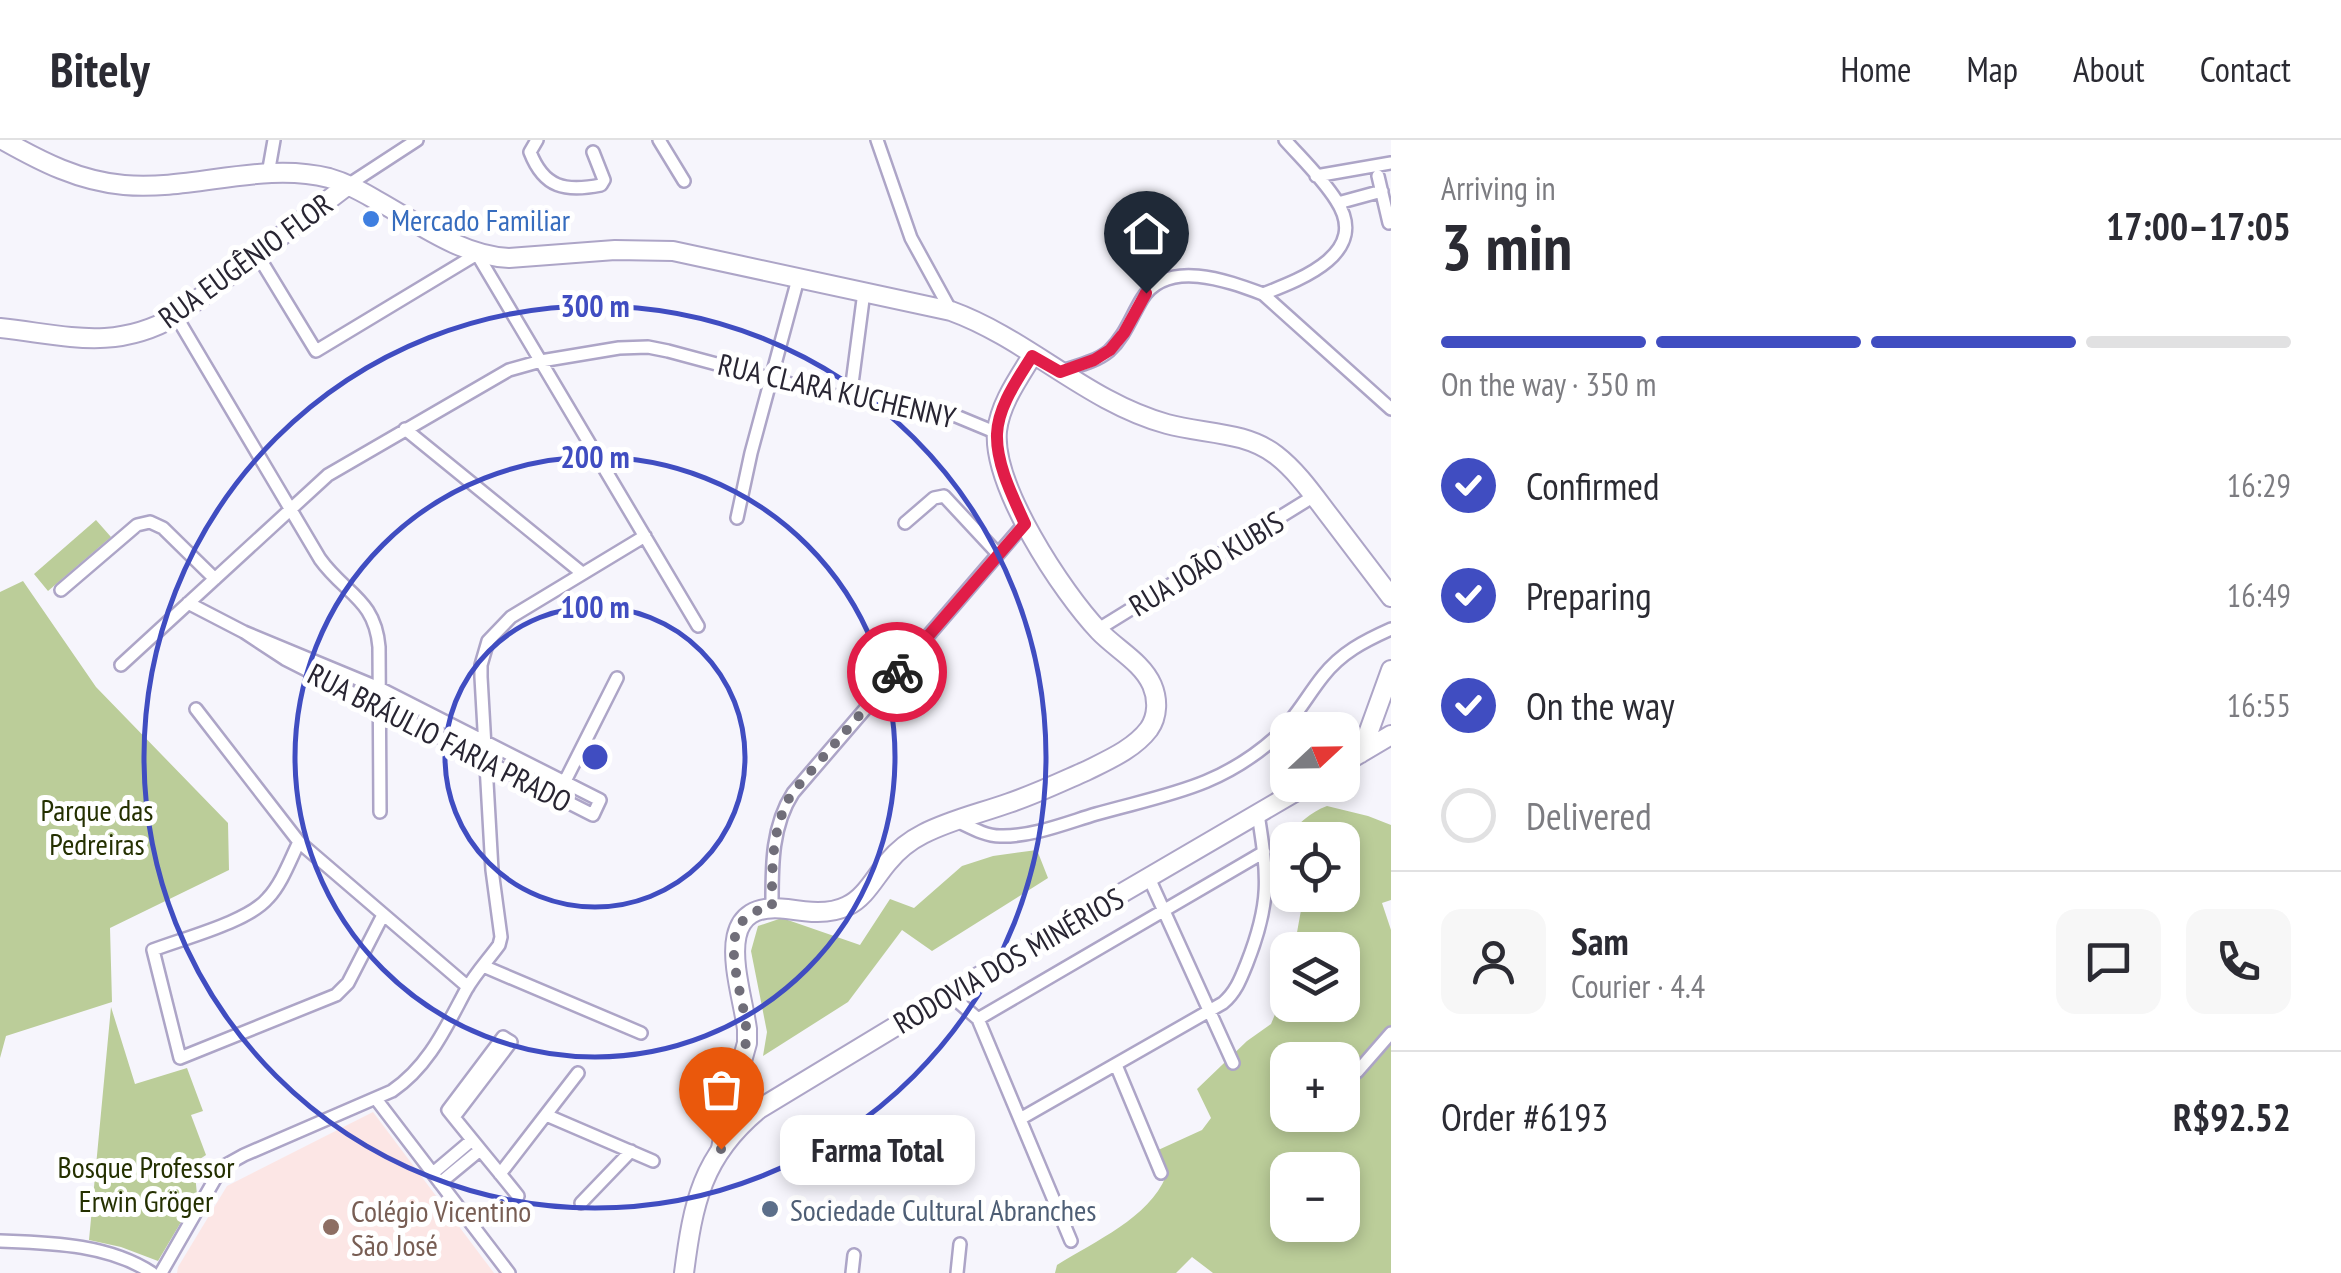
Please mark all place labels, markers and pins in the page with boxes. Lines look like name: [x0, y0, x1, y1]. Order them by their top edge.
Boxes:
pin: [1104, 191, 1189, 294]
place label: Mercado Familiar: [391, 200, 571, 239]
marker: Mercado Familiar: [360, 208, 382, 230]
centre of rings: [577, 739, 613, 775]
pin: [679, 1047, 764, 1150]
callout: Farma Total: [781, 1114, 976, 1184]
place label: Sociedade Cultural Abranches: [790, 1190, 1097, 1229]
place label: Colégio Vicentino São José: [351, 1191, 531, 1264]
marker: Sociedade Cultural Abranches: [759, 1198, 781, 1220]
marker: Colégio Vicentino São José: [320, 1216, 342, 1238]

